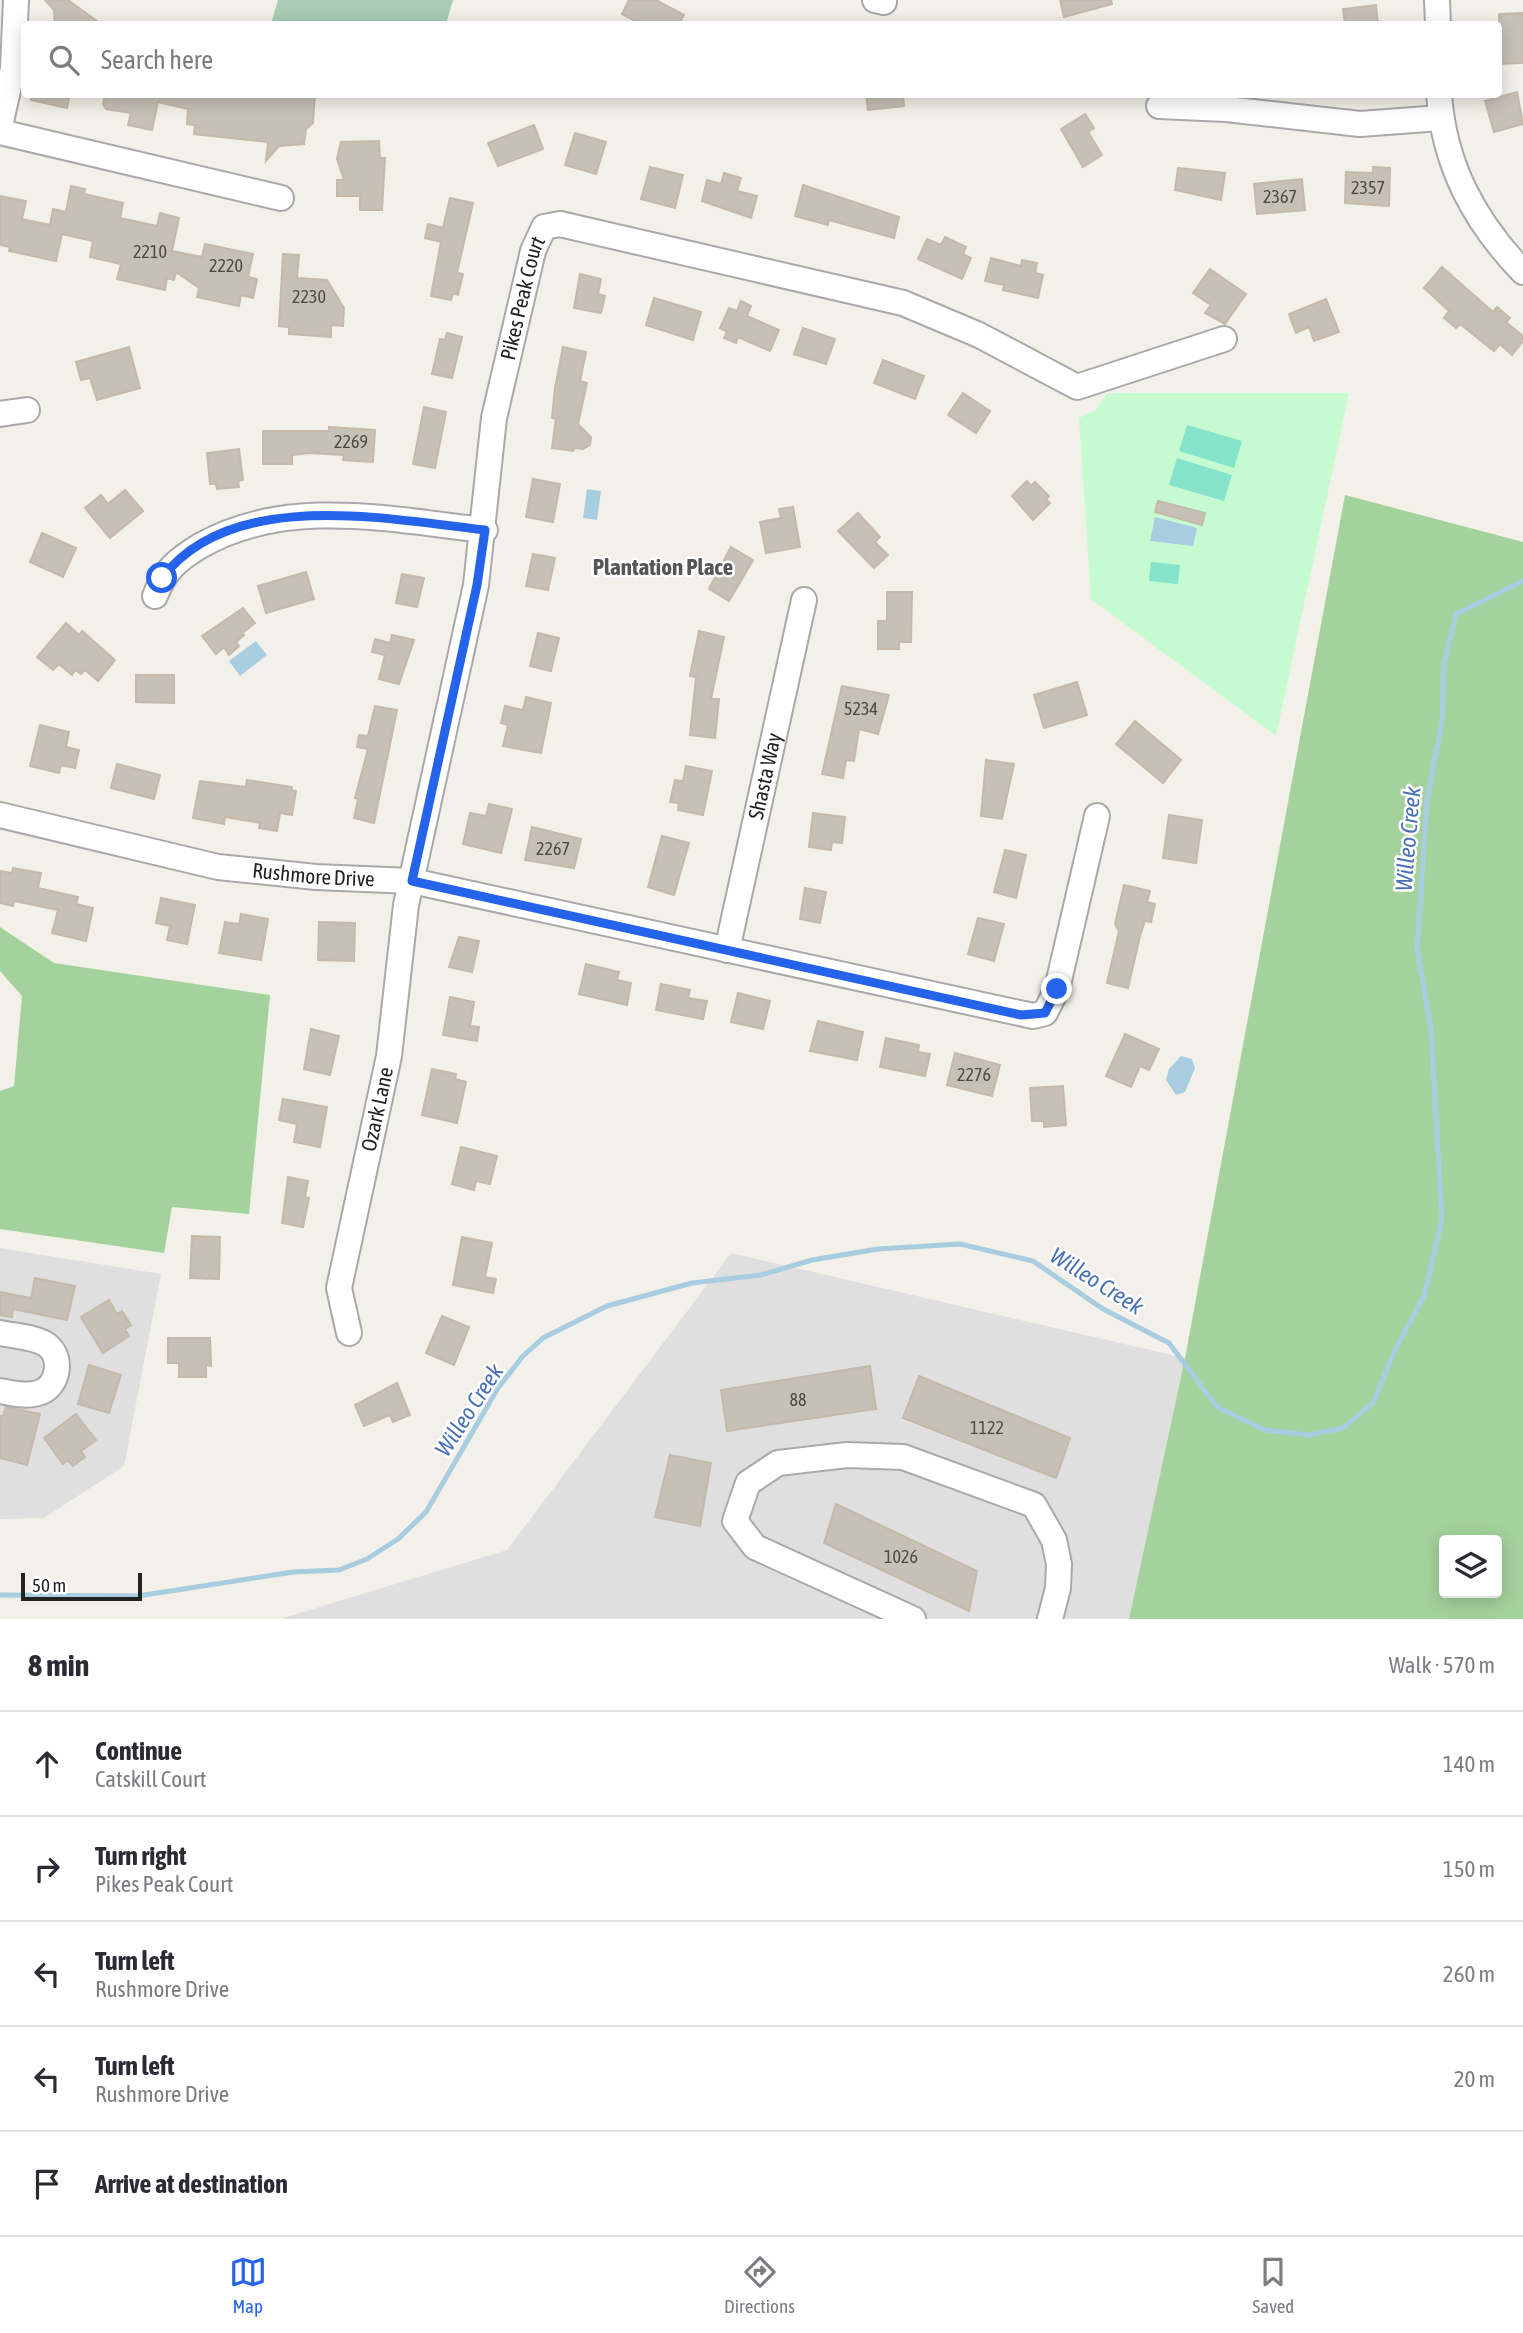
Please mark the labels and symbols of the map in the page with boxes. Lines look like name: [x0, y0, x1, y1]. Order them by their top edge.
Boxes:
house number: 2357: [1351, 177, 1385, 198]
house number: 2367: [1263, 186, 1297, 207]
street label: Pikes Peak Court: [495, 232, 549, 362]
house number: 2210: [133, 241, 167, 262]
house number: 2220: [209, 255, 243, 276]
house number: 2230: [292, 286, 326, 307]
house number: 2269: [334, 431, 368, 452]
district label: Plantation Place: [593, 554, 733, 580]
route start: [146, 562, 177, 593]
house number: 5234: [844, 698, 878, 719]
street label: Shasta Way: [743, 730, 786, 821]
water label: Willeo Creek: [1390, 785, 1426, 892]
house number: 2267: [536, 838, 570, 859]
street label: Rushmore Drive: [251, 858, 375, 890]
route end: [1041, 973, 1072, 1004]
house number: 2276: [957, 1064, 991, 1085]
street label: Ozark Lane: [356, 1065, 397, 1153]
water label: Willeo Creek: [1046, 1242, 1149, 1320]
water label: Willeo Creek: [430, 1358, 509, 1461]
house number: 88: [790, 1389, 806, 1410]
house number: 1122: [970, 1417, 1004, 1438]
house number: 1026: [884, 1546, 918, 1567]
scale bar: [21, 1570, 142, 1602]

